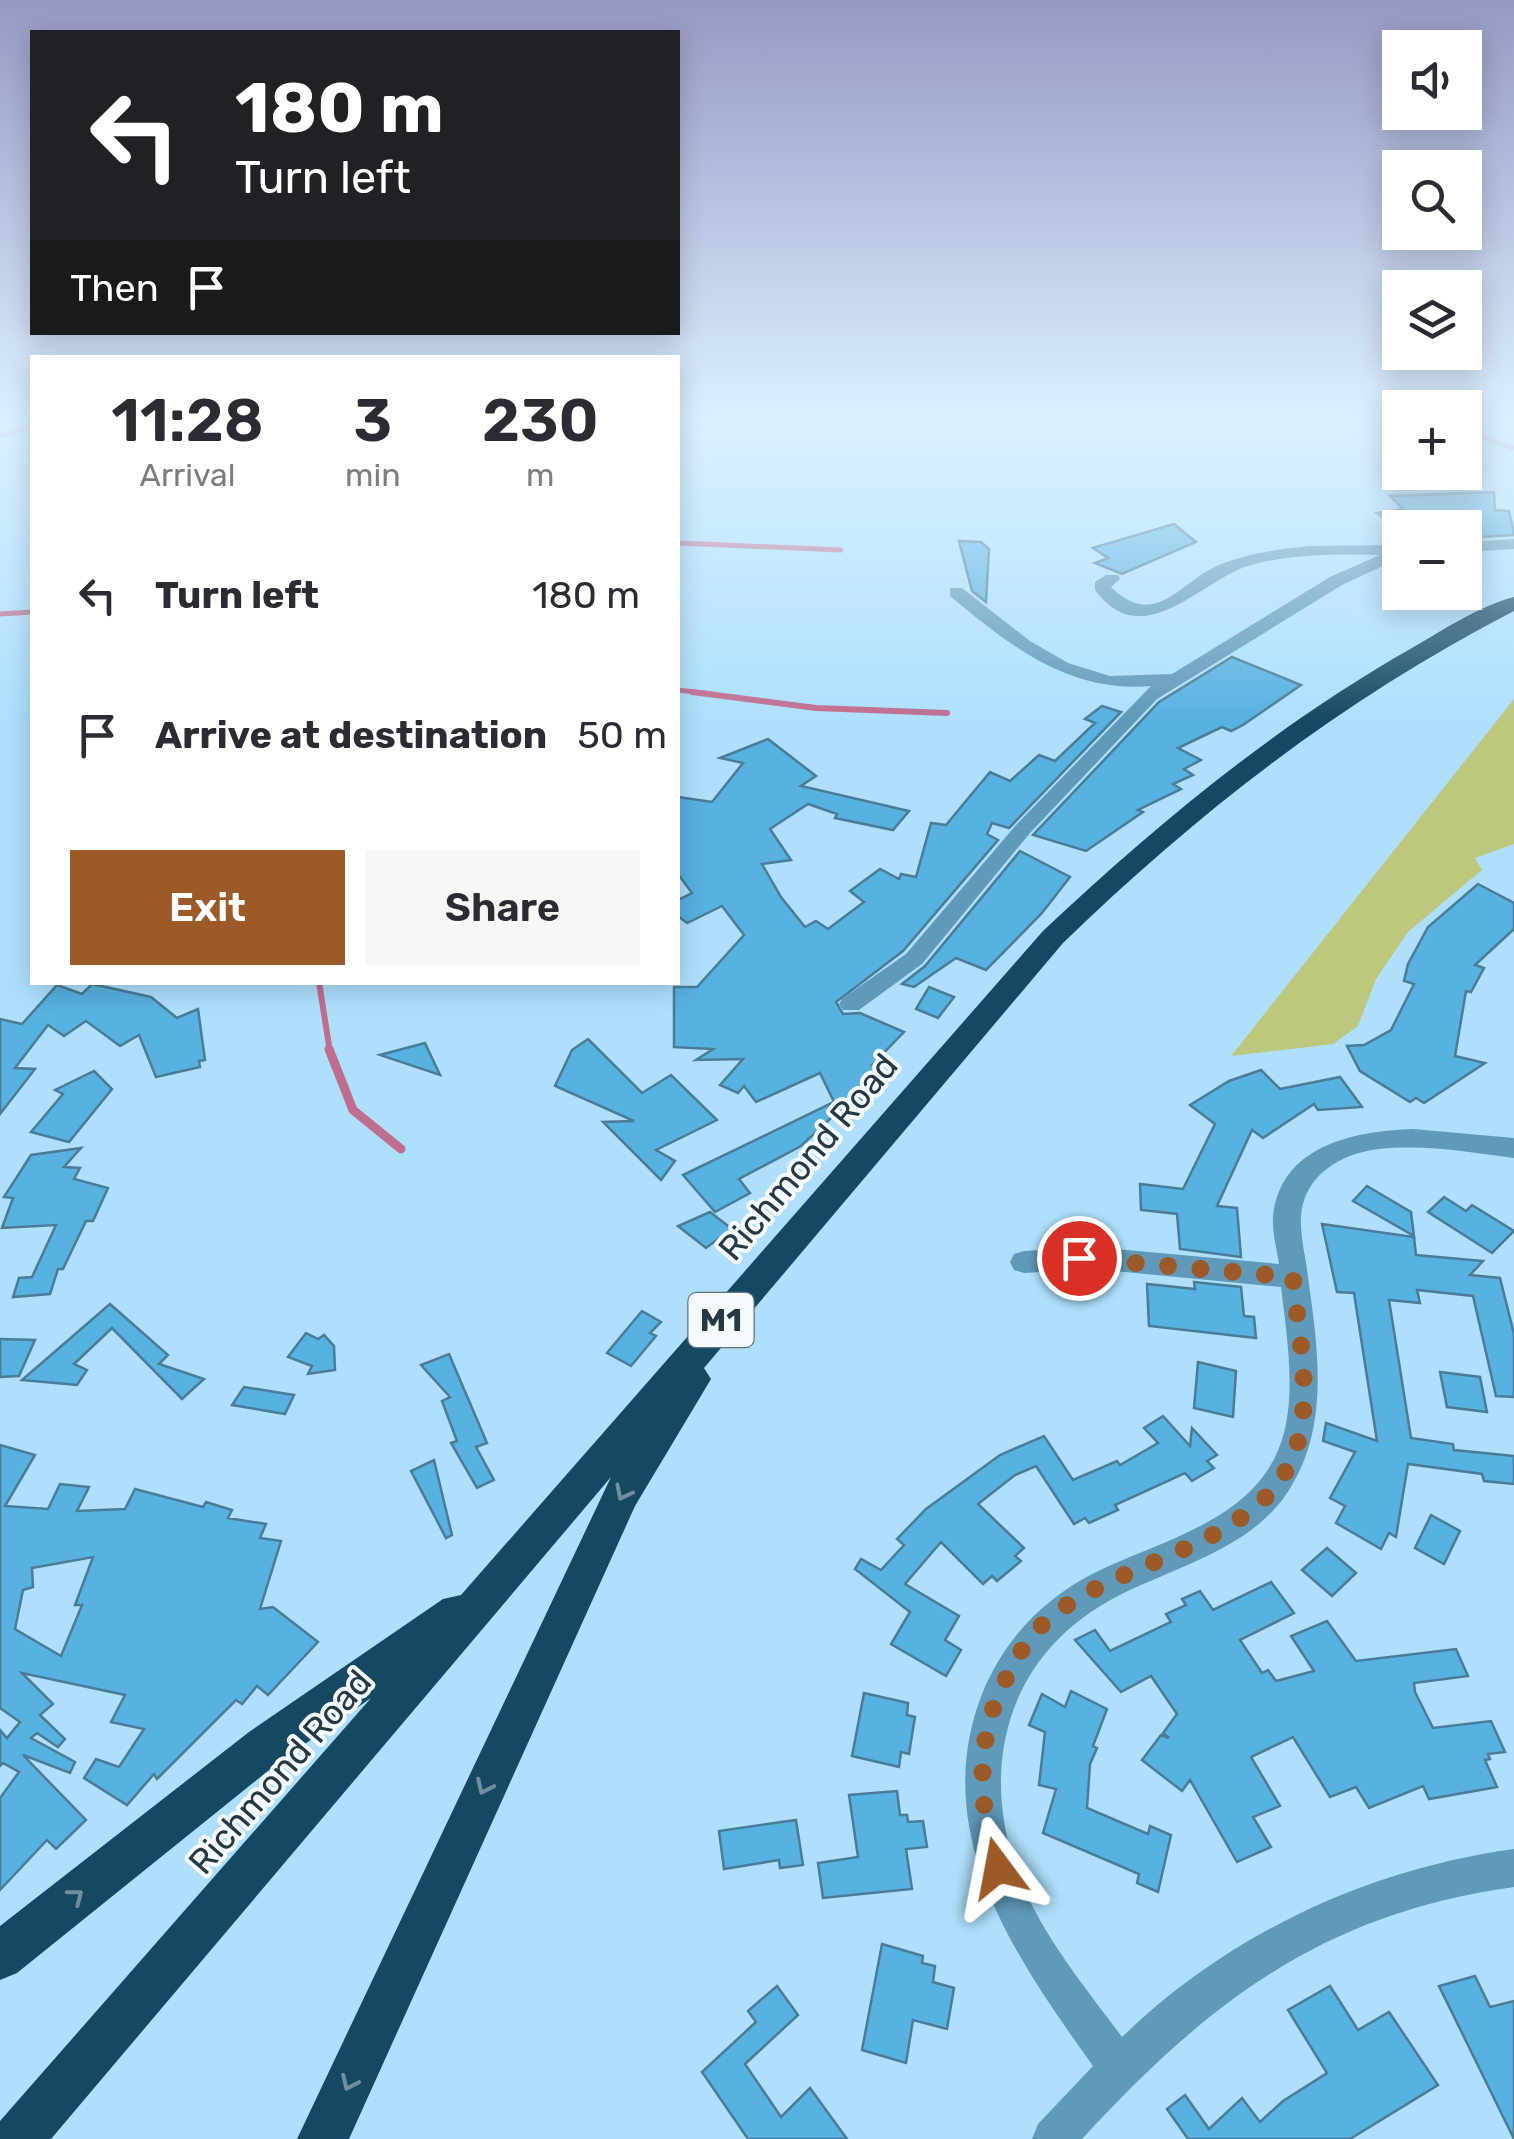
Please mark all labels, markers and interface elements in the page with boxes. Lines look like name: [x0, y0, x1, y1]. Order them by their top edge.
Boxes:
map controls: [1382, 30, 1482, 610]
button: sound: [1382, 30, 1482, 130]
text: 180 m: [235, 67, 444, 150]
icon: left: [70, 70, 200, 200]
button: search: [1382, 150, 1482, 250]
text: Turn left: [235, 151, 411, 204]
icon: arrive: [179, 260, 234, 315]
text: Then: [70, 265, 159, 311]
button: layers: [1382, 270, 1482, 370]
text: 11:28: [111, 385, 264, 456]
text: 3: [354, 385, 392, 456]
text: 230: [482, 385, 599, 456]
button: +: [1382, 390, 1482, 490]
text: Arrival: [140, 456, 236, 494]
text: min: [345, 456, 401, 494]
text: m: [526, 456, 555, 494]
button: −: [1382, 510, 1482, 610]
icon: left: [70, 568, 125, 623]
text: Turn left: [155, 572, 319, 618]
text: 180 m: [532, 572, 640, 618]
icon: arrive: [70, 708, 125, 763]
text: Arrive at destination: [155, 712, 547, 758]
text: 50 m: [577, 712, 667, 758]
button: Exit: [70, 850, 345, 965]
button: Share: [365, 850, 640, 965]
street label: Richmond Road: [709, 1045, 907, 1269]
pin: [1037, 1216, 1122, 1301]
icon: arrive: [1052, 1231, 1107, 1286]
road number: M1: [688, 1293, 754, 1347]
one-way arrow: [615, 1483, 635, 1501]
street label: Richmond Road: [180, 1661, 380, 1883]
one-way arrow: [476, 1777, 496, 1795]
position arrow: [946, 1816, 1050, 1920]
one-way arrow: [65, 1890, 83, 1908]
one-way arrow: [341, 2073, 361, 2091]

